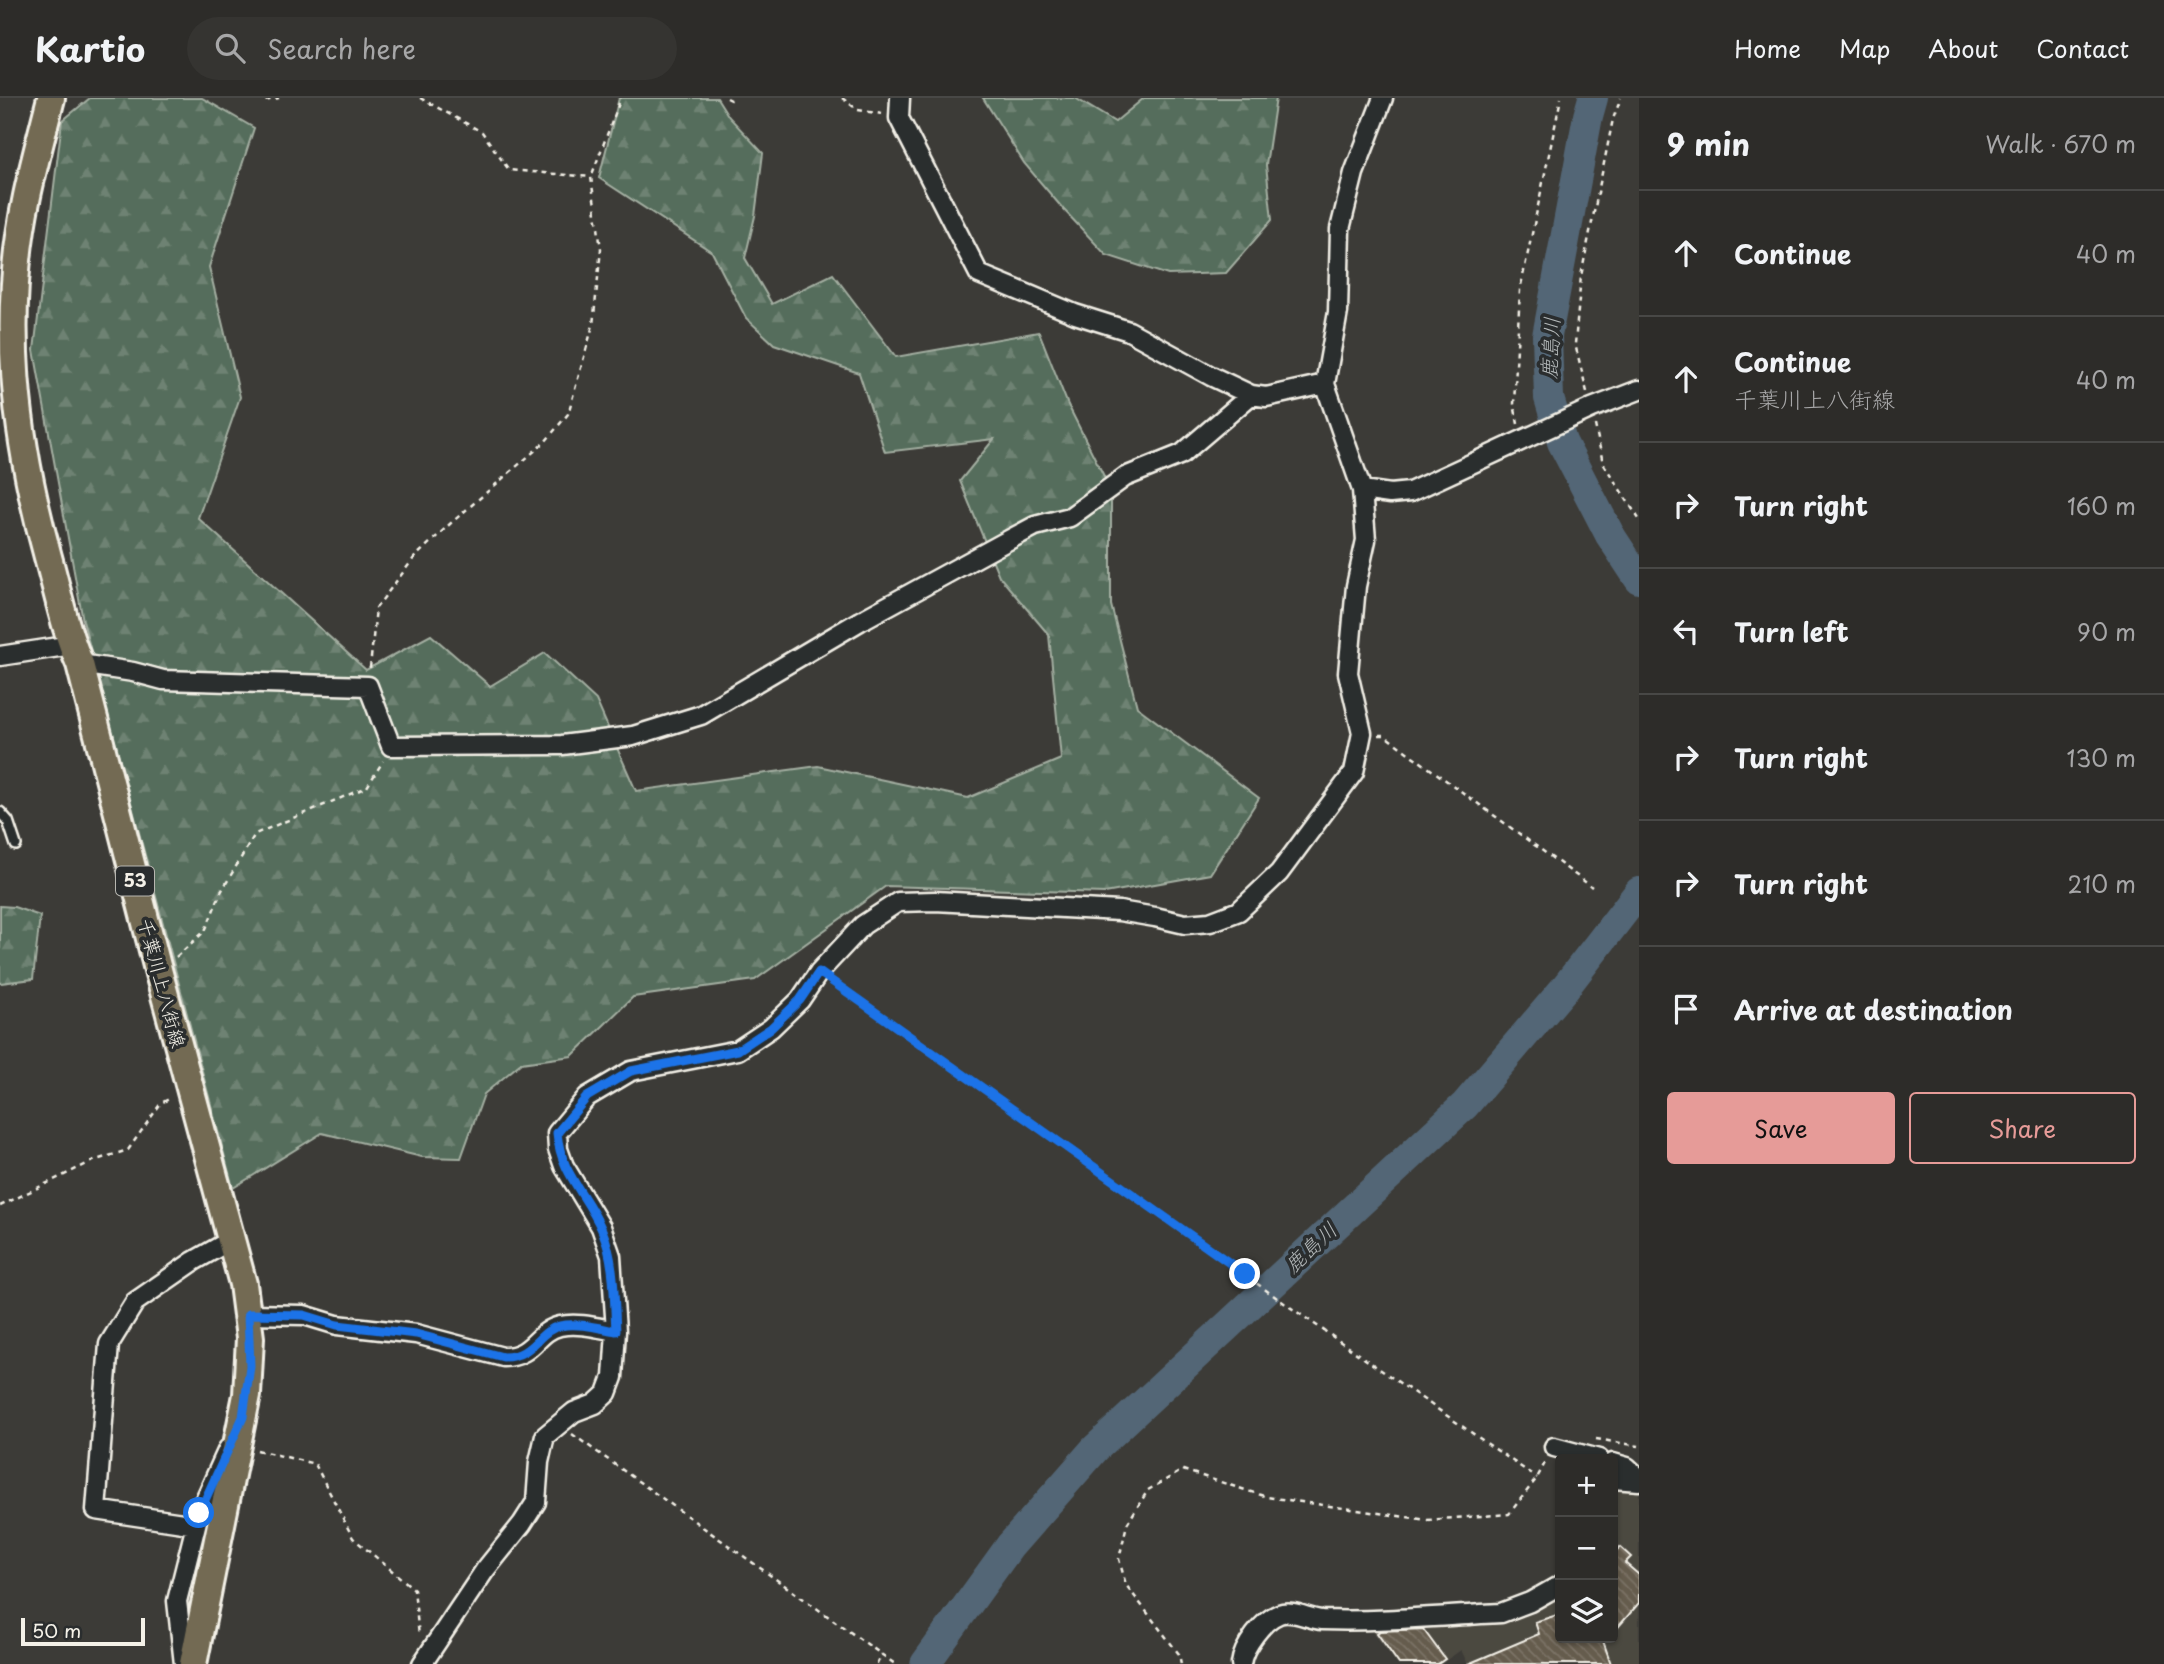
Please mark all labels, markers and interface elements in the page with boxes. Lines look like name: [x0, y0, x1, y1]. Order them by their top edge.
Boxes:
search box: [187, 17, 677, 80]
text: Kartio: [35, 23, 145, 73]
icon: search: [211, 29, 249, 67]
text: Search here: [267, 29, 416, 68]
text: Home: [1734, 30, 1801, 66]
text: Map: [1839, 30, 1890, 66]
text: About: [1928, 30, 1998, 66]
text: Contact: [2036, 30, 2129, 66]
text: 9 min: [1667, 121, 1750, 166]
text: Walk · 670 m: [1985, 126, 2136, 161]
icon: ahead: [1667, 234, 1705, 272]
text: Continue: [1734, 234, 1851, 273]
text: 40 m: [2076, 236, 2136, 271]
water label: 鹿島川: [1531, 316, 1567, 380]
text: Continue: [1734, 342, 1851, 381]
icon: ahead: [1667, 360, 1705, 398]
text: 40 m: [2076, 362, 2136, 397]
text: 千葉川上八街線: [1734, 381, 1895, 416]
icon: right: [1667, 486, 1705, 524]
text: Turn right: [1734, 486, 1868, 525]
text: 160 m: [2067, 488, 2136, 523]
icon: left: [1667, 612, 1705, 650]
text: Turn left: [1734, 612, 1849, 651]
text: 90 m: [2077, 614, 2136, 649]
icon: right: [1667, 738, 1705, 776]
text: Turn right: [1734, 738, 1868, 777]
text: 130 m: [2066, 740, 2136, 775]
icon: right: [1667, 864, 1705, 902]
text: Turn right: [1734, 864, 1868, 903]
road number: 53: [116, 866, 154, 896]
text: 210 m: [2068, 866, 2136, 901]
street label: 千葉川上八街線: [132, 915, 194, 1051]
icon: arrive: [1667, 990, 1705, 1028]
text: Arrive at destination: [1734, 990, 2013, 1029]
button: Save: [1667, 1092, 1895, 1164]
button: Share: [1909, 1092, 2136, 1164]
water label: 鹿島川: [1276, 1213, 1344, 1280]
route end: [1229, 1258, 1260, 1289]
map controls: [1555, 1454, 1618, 1643]
button: +: [1555, 1454, 1618, 1517]
route start: [183, 1497, 214, 1528]
button: −: [1555, 1517, 1618, 1580]
button: layers: [1555, 1580, 1618, 1643]
scale bar: [21, 1615, 145, 1647]
text: 50 m: [32, 1616, 81, 1644]

